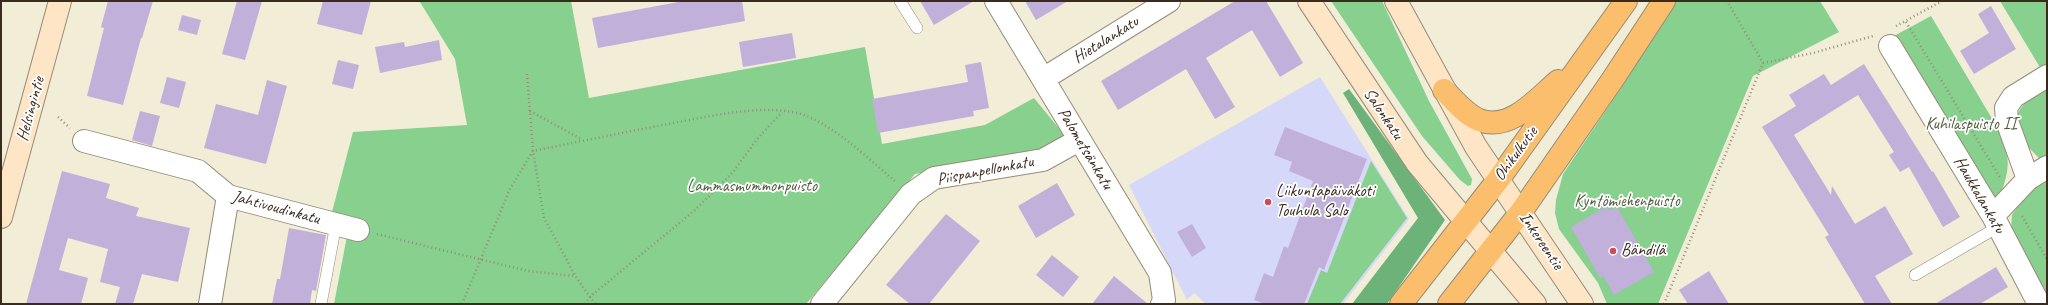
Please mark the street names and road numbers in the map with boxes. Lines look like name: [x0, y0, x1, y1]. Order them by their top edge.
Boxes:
street label: Hietalankatu: [1069, 12, 1143, 68]
street label: Helsingintie: [13, 75, 49, 143]
street label: Salonkatu: [1359, 85, 1407, 143]
street label: Palometsänkatu: [1053, 105, 1117, 193]
street label: Ohikulkutie: [1490, 123, 1542, 185]
street label: Piispanpellonkatu: [935, 152, 1035, 190]
street label: Haukkalankatu: [1949, 153, 2009, 237]
street label: Jahtivoudinkatu: [230, 187, 322, 229]
street label: Inkereentie: [1514, 208, 1568, 274]

